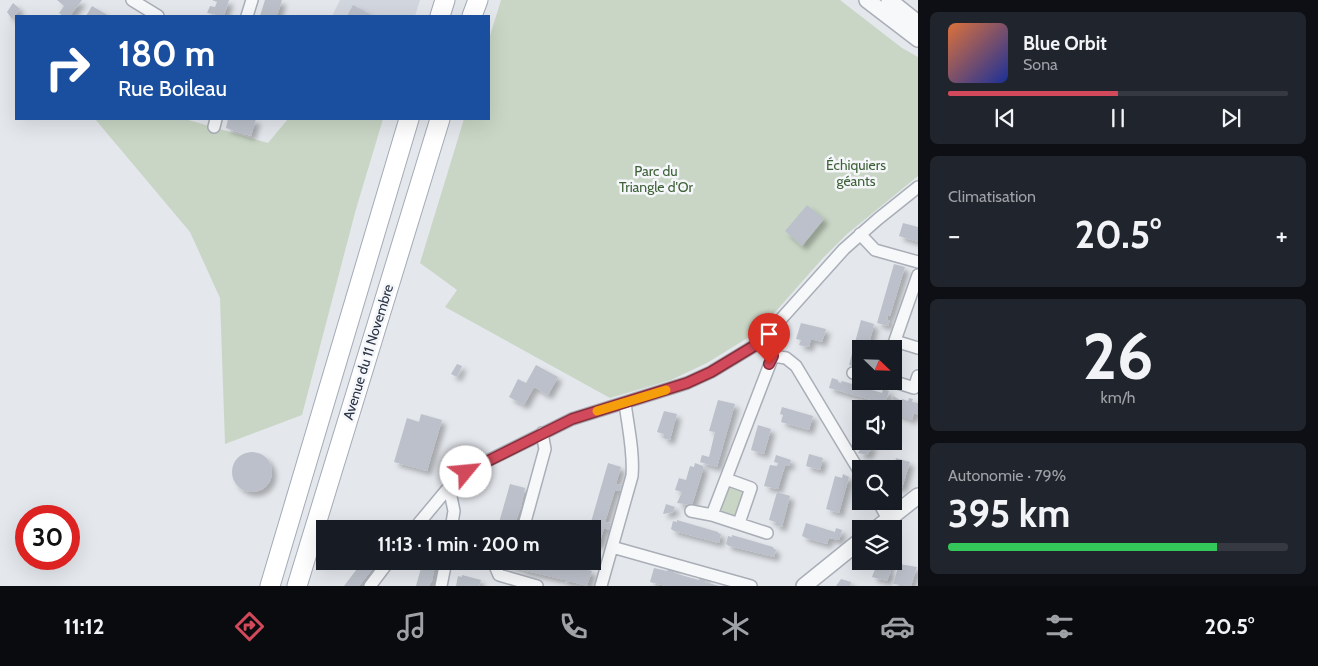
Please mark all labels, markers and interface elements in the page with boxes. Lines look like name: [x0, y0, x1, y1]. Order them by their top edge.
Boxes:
text: 180 m: [118, 32, 215, 75]
text: Blue Orbit: [1023, 32, 1107, 55]
icon: right: [35, 35, 100, 100]
text: Sona: [1023, 55, 1058, 74]
text: Rue Boileau: [118, 75, 227, 102]
icon: previous: [991, 104, 1019, 132]
icon: pause: [1104, 104, 1132, 132]
icon: next: [1217, 104, 1245, 132]
park label: Échiquiers géants: [826, 156, 886, 190]
park label: Parc du Triangle d'Or: [619, 162, 694, 196]
text: Climatisation: [948, 187, 1036, 206]
text: 20.5°: [1075, 211, 1161, 258]
text: −: [948, 218, 960, 252]
text: +: [1276, 218, 1288, 252]
street label: Avenue du 11 Novembre: [339, 282, 397, 422]
pin: [748, 313, 790, 364]
text: 26: [1083, 316, 1153, 395]
icon: arrive: [755, 320, 783, 348]
north arrow: [852, 340, 902, 390]
map controls: [852, 340, 902, 570]
text: km/h: [1100, 388, 1136, 407]
button: sound: [852, 400, 902, 450]
position arrow: [439, 445, 491, 497]
button: search: [852, 460, 902, 510]
text: Autonomie · 79%: [948, 466, 1066, 485]
text: 395 km: [948, 490, 1070, 537]
speed limit sign: 30: [15, 505, 80, 570]
button: layers: [852, 520, 902, 570]
text: 11:13 · 1 min · 200 m: [378, 533, 539, 556]
icon: directions: [232, 609, 267, 644]
icon: music: [394, 609, 429, 644]
icon: phone: [556, 609, 591, 644]
icon: climate: [718, 609, 753, 644]
icon: car: [880, 609, 915, 644]
icon: filters: [1042, 609, 1077, 644]
text: 11:12: [64, 613, 104, 640]
text: 20.5°: [1204, 613, 1254, 640]

